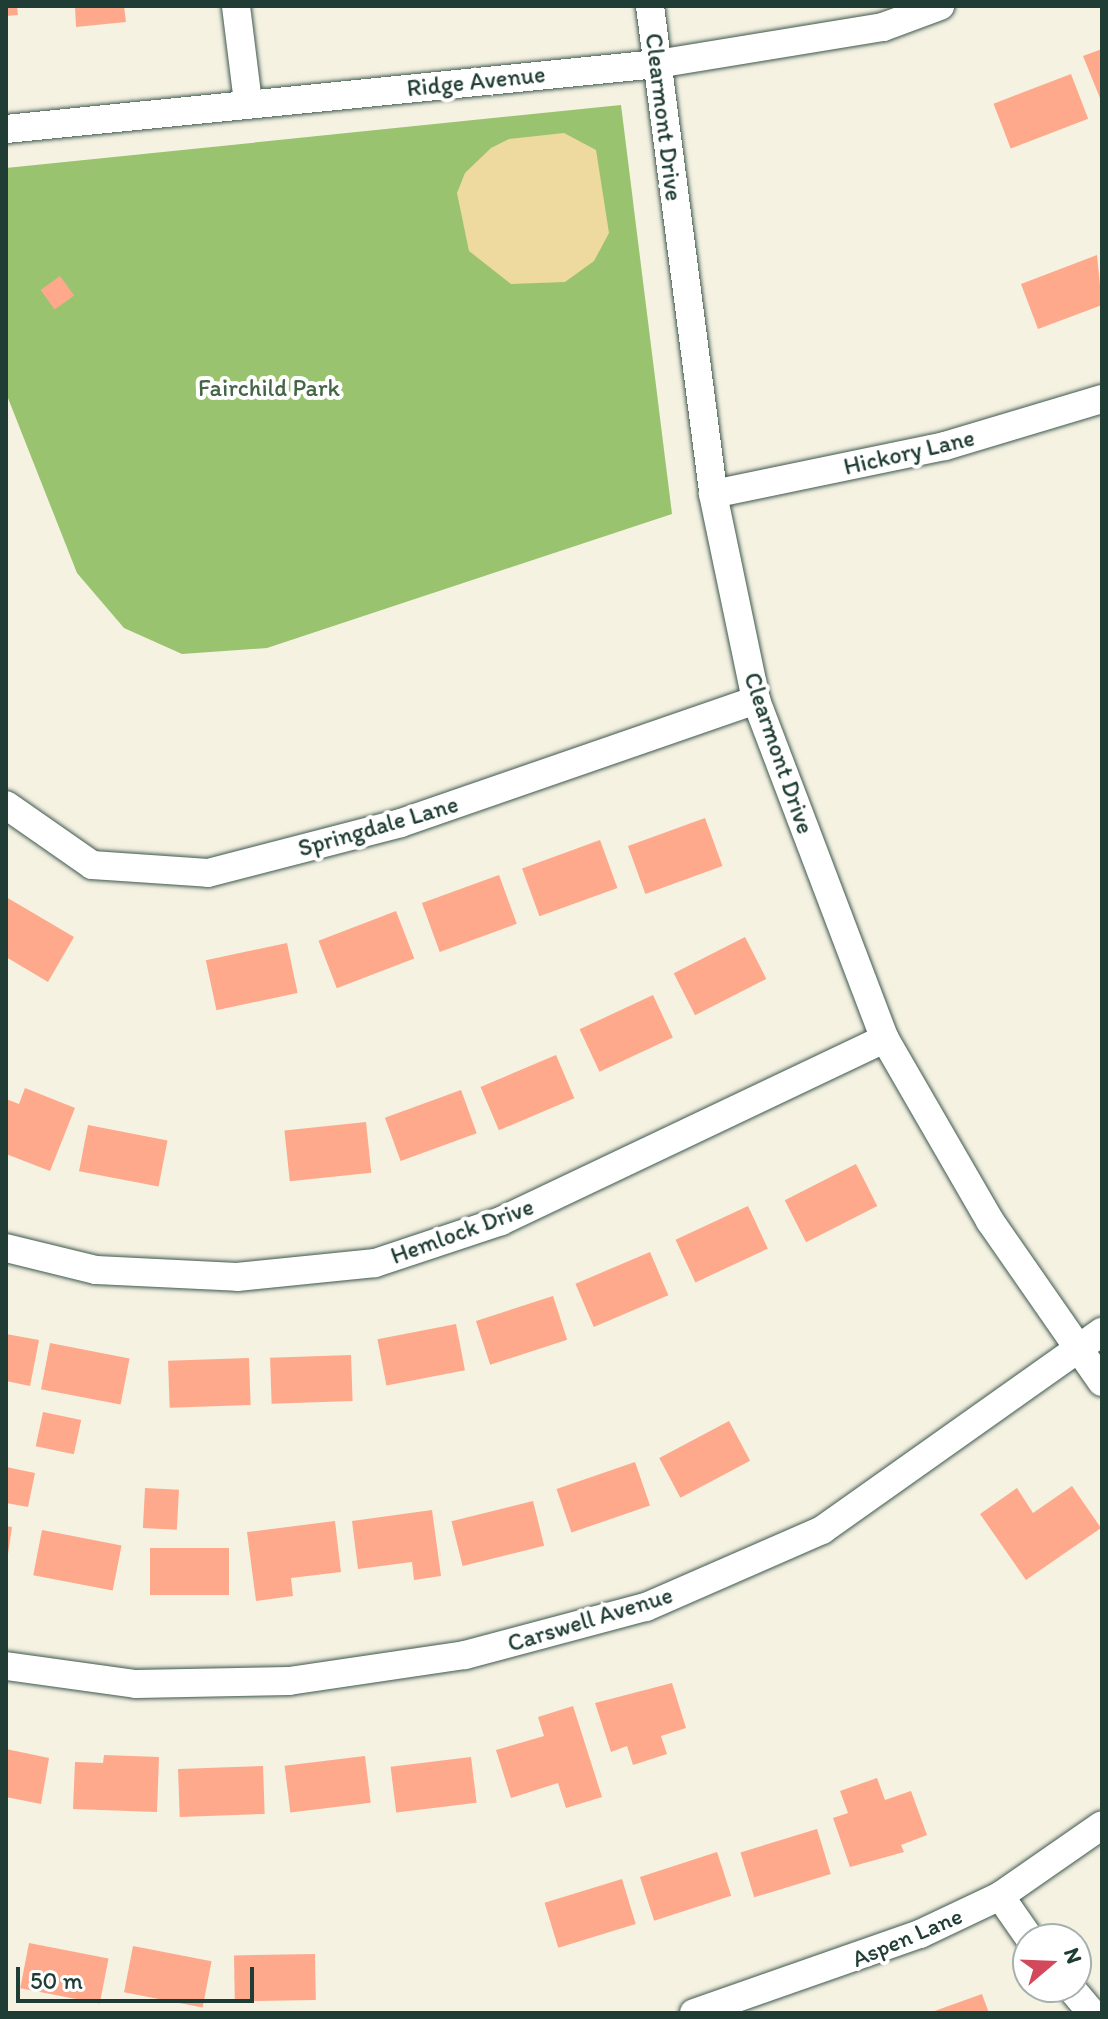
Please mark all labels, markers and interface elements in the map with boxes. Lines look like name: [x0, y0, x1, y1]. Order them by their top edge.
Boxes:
street label: Clearmont Drive: [639, 31, 689, 203]
street label: Ridge Avenue: [406, 59, 546, 103]
park label: Fairchild Park: [198, 374, 340, 402]
street label: Hickory Lane: [840, 423, 978, 481]
street label: Clearmont Drive: [738, 668, 820, 838]
street label: Springdale Lane: [295, 789, 461, 863]
street label: Hemlock Drive: [386, 1192, 538, 1270]
street label: Carswell Avenue: [505, 1580, 675, 1658]
street label: Aspen Lane: [847, 1901, 967, 1973]
north arrow: [1012, 1923, 1092, 2003]
text: N: [1058, 1944, 1088, 1967]
scale bar: [20, 1951, 258, 2001]
text: 50 m: [30, 1966, 83, 1995]

